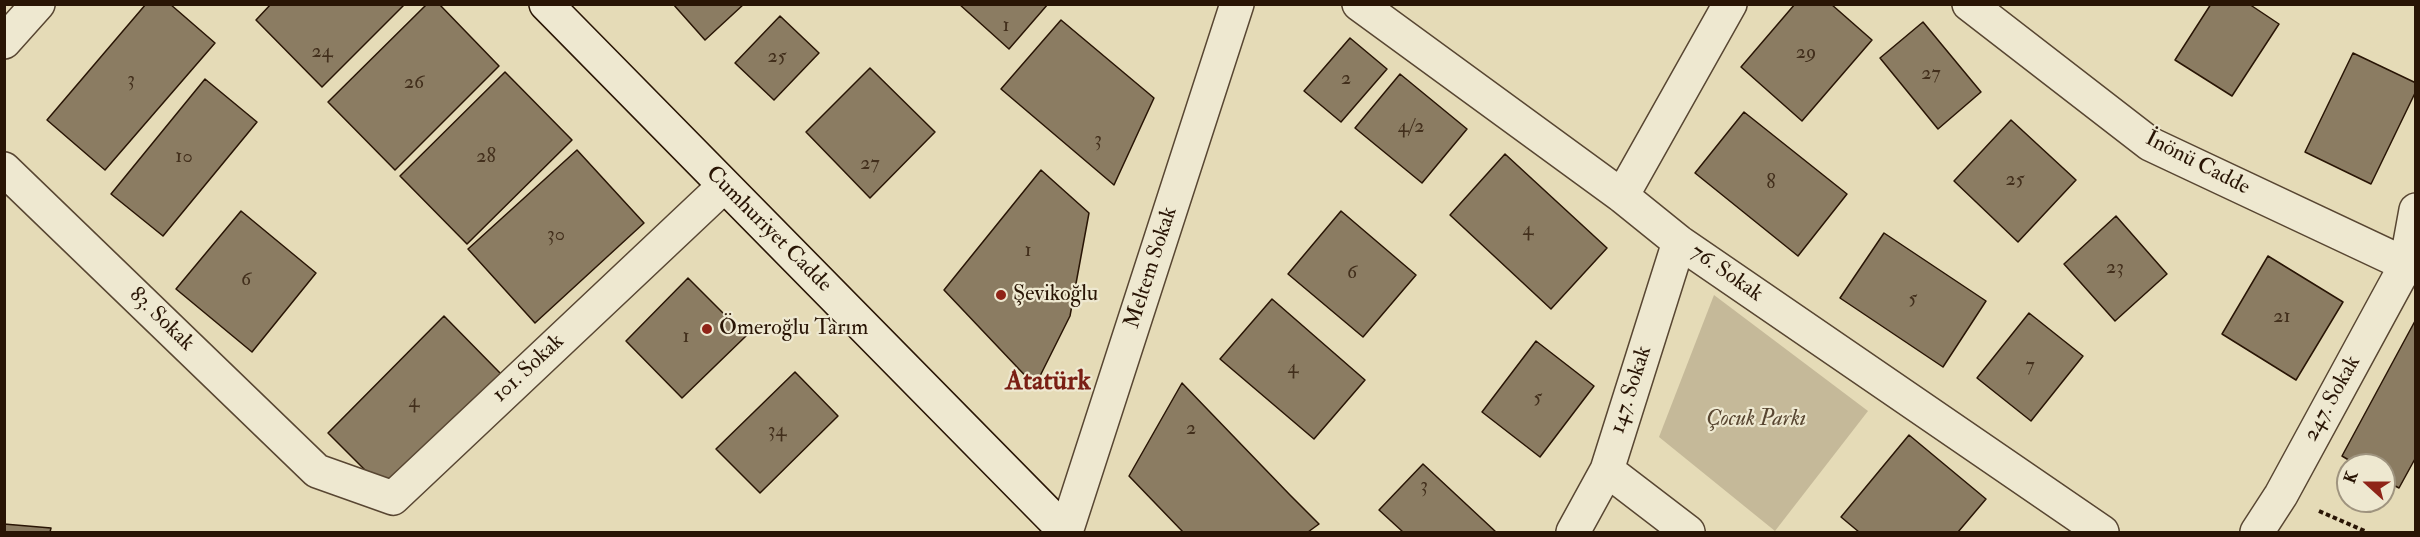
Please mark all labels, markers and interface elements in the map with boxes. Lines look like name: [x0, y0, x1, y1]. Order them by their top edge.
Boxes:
house number: 1: [1002, 15, 1010, 39]
house number: 24: [312, 41, 332, 65]
house number: 29: [1796, 42, 1816, 66]
house number: 25: [768, 46, 786, 70]
house number: 27: [1921, 63, 1941, 87]
house number: 2: [1341, 68, 1351, 92]
house number: 3: [127, 69, 135, 93]
house number: 26: [404, 72, 424, 96]
house number: 4/2: [1398, 116, 1424, 140]
street label: İnönü Cadde: [2140, 126, 2254, 202]
house number: 3: [1094, 129, 1102, 153]
house number: 10: [175, 146, 193, 170]
house number: 28: [476, 146, 496, 170]
house number: 27: [860, 153, 880, 177]
street label: Cumhuriyet Cadde: [699, 161, 837, 299]
house number: 25: [2006, 169, 2024, 193]
house number: 8: [1766, 172, 1776, 196]
street label: Meltem Sokak: [1120, 204, 1184, 332]
house number: 4: [1523, 219, 1533, 243]
house number: 30: [547, 224, 565, 248]
street label: 76. Sokak: [1685, 239, 1767, 309]
house number: 1: [1024, 240, 1032, 264]
house number: 23: [2106, 257, 2124, 281]
house number: 6: [1347, 262, 1357, 286]
house number: 6: [241, 269, 251, 293]
place label: Şevikoğlu: [1013, 282, 1098, 308]
street label: 83. Sokak: [123, 283, 199, 357]
marker: Şevikoğlu: [994, 288, 1008, 302]
house number: 5: [1909, 288, 1917, 312]
house number: 21: [2273, 306, 2291, 330]
place label: Ömeroğlu Tarım: [719, 316, 868, 342]
marker: Ömeroğlu Tarım: [700, 322, 714, 336]
house number: 1: [682, 326, 690, 350]
street label: 101. Sokak: [488, 329, 570, 409]
street label: 147. Sokak: [1605, 343, 1659, 437]
street label: 247. Sokak: [2299, 352, 2367, 446]
house number: 7: [2025, 355, 2035, 379]
house number: 4: [1288, 357, 1298, 381]
district label: Atatürk: [1005, 366, 1091, 400]
house number: 5: [1534, 387, 1542, 411]
house number: 4: [409, 391, 419, 415]
park label: Çocuk Parkı: [1706, 407, 1806, 433]
house number: 2: [1186, 418, 1196, 442]
house number: 34: [768, 420, 786, 444]
north arrow: [2336, 453, 2396, 513]
text: K: [2340, 468, 2362, 486]
house number: 3: [1420, 475, 1428, 499]

